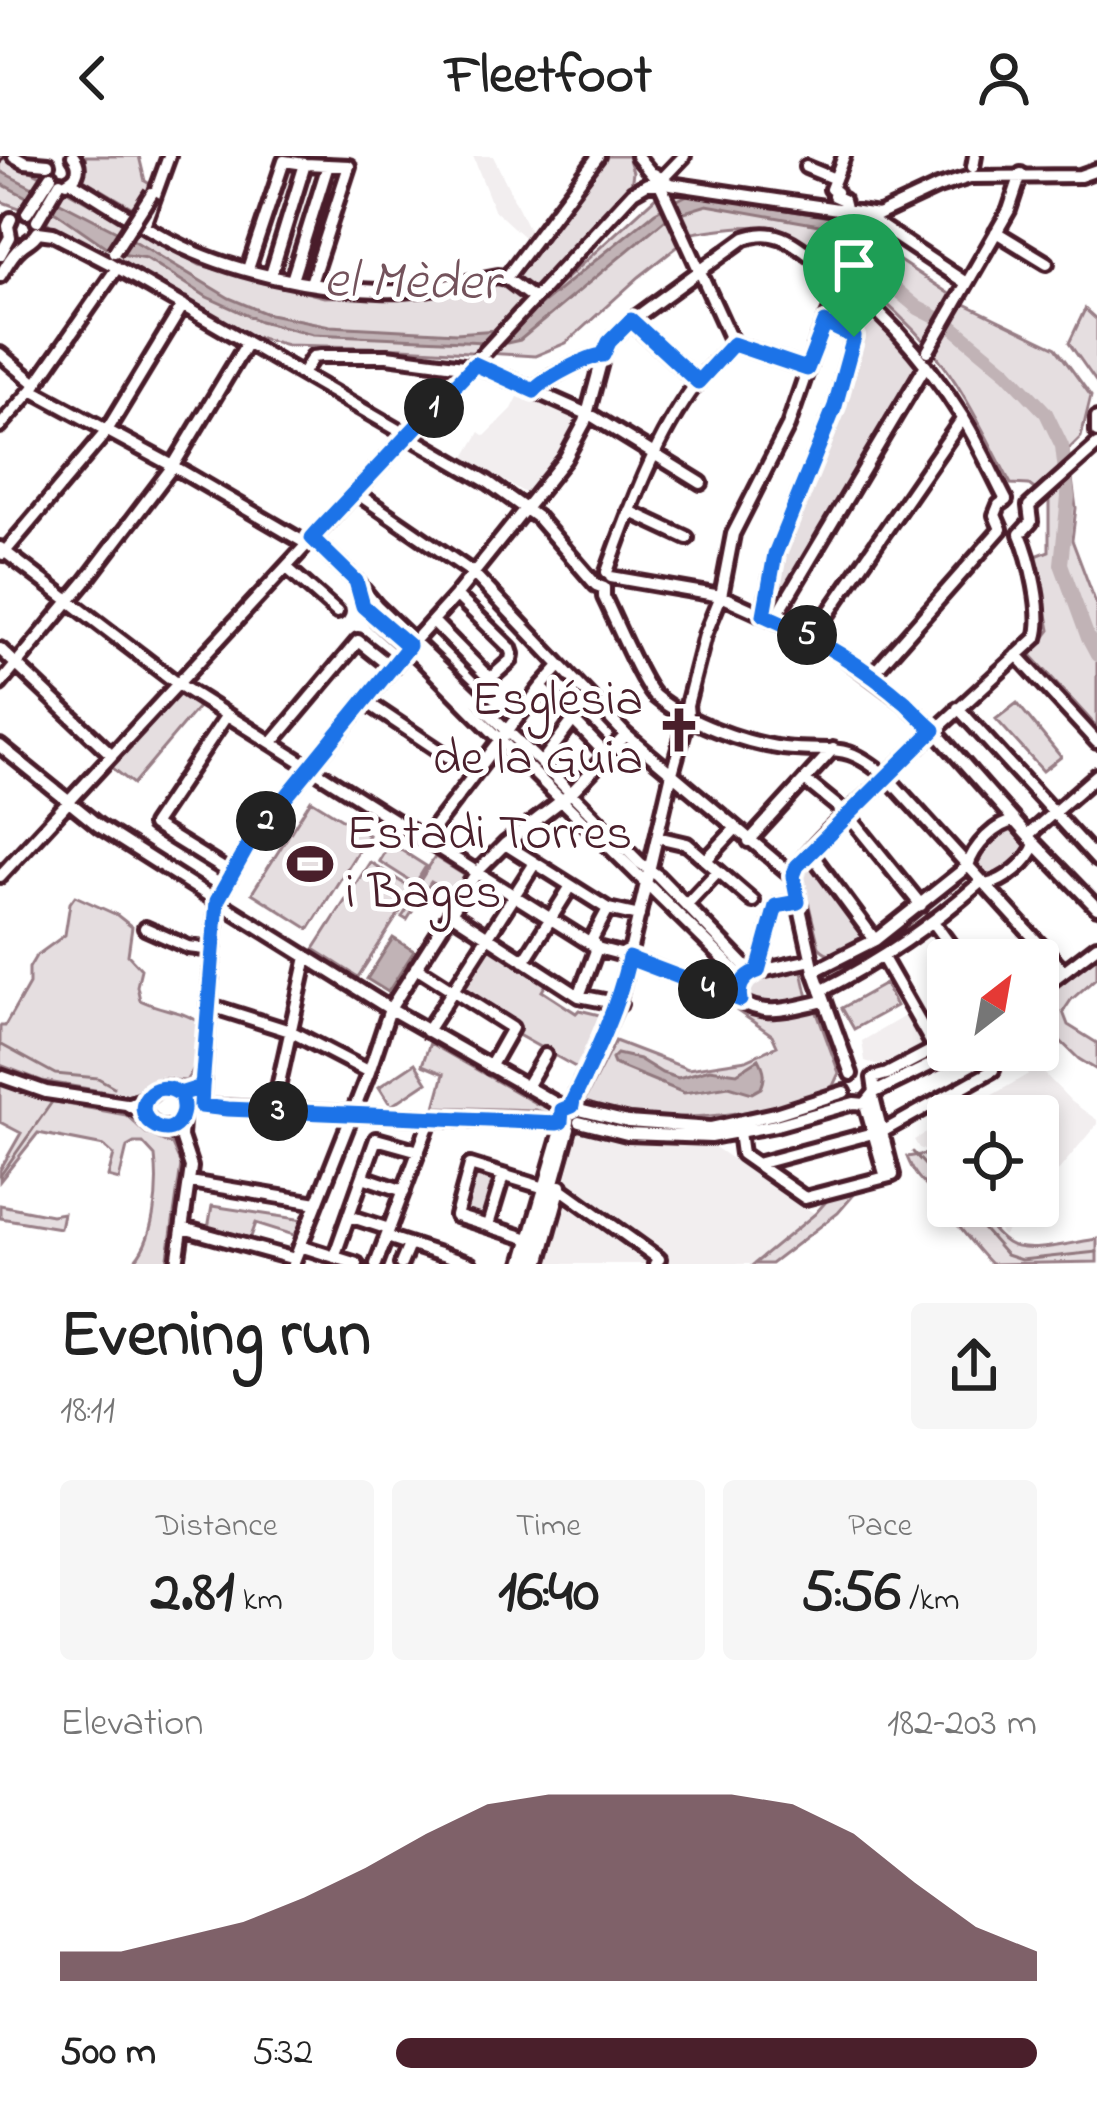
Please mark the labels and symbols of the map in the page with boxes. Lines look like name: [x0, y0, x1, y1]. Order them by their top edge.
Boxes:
pin: [803, 214, 905, 337]
water label: el Mèder: [323, 243, 505, 325]
pin: 1: [404, 378, 464, 438]
pin: 5: [777, 605, 837, 665]
place label: Església de la Guia: [432, 664, 643, 798]
church icon: Església de la Guia: [654, 705, 704, 755]
pin: 2: [236, 791, 296, 851]
place label: Estadi Torres i Bages: [346, 798, 632, 932]
sports icon: Estadi Torres i Bages: [285, 839, 335, 889]
north arrow: [927, 939, 1059, 1071]
pin: 4: [678, 959, 738, 1019]
pin: 3: [248, 1081, 308, 1141]

